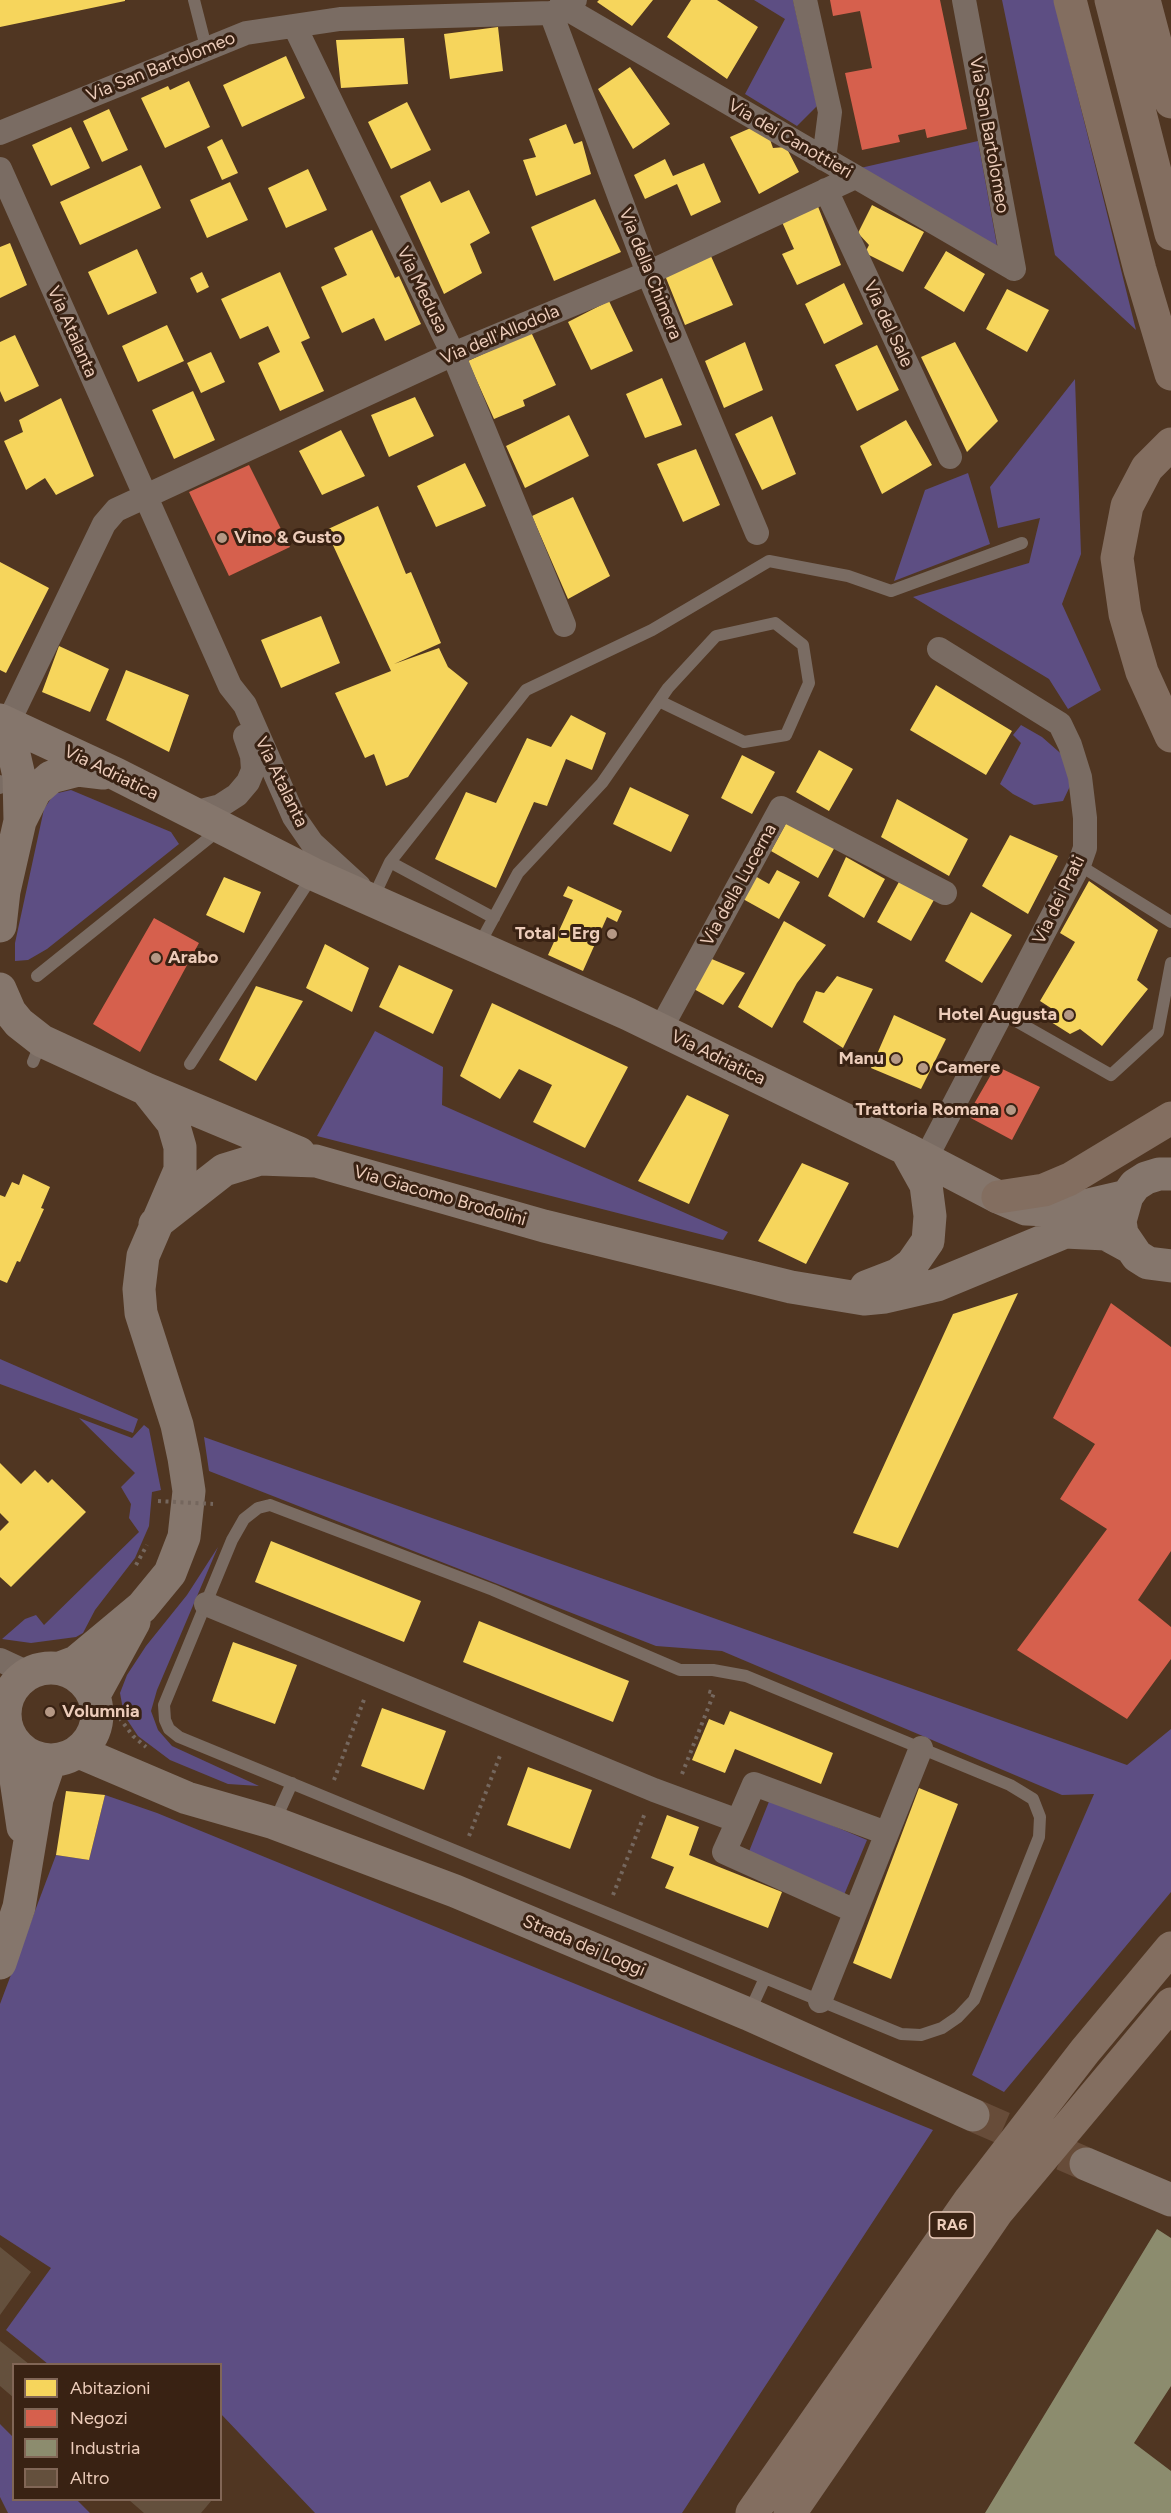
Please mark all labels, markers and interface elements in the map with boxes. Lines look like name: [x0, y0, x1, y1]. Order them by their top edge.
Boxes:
street label: Via San Bartolomeo: [84, 27, 238, 107]
street label: Via San Bartolomeo: [965, 55, 1013, 215]
street label: Via dei Canottieri: [724, 95, 856, 183]
street label: Via della Chimera: [614, 205, 686, 343]
street label: Via Medusa: [392, 243, 452, 337]
street label: Via del Sale: [859, 277, 917, 371]
street label: Via Atalanta: [42, 283, 102, 381]
street label: Via dell'Allodola: [437, 300, 563, 370]
place label: Vino & Gusto: [234, 527, 342, 549]
marker: Vino & Gusto: [215, 531, 229, 545]
street label: Via Atalanta: [250, 733, 312, 831]
street label: Via Adriatica: [60, 741, 162, 805]
street label: Via della Lucerna: [696, 820, 782, 950]
street label: Via dei Prati: [1028, 852, 1090, 948]
place label: Total - Erg: [515, 923, 600, 945]
marker: Total - Erg: [605, 927, 619, 941]
place label: Arabo: [168, 947, 218, 969]
marker: Arabo: [149, 951, 163, 965]
place label: Hotel Augusta: [938, 1004, 1057, 1026]
marker: Hotel Augusta: [1062, 1008, 1076, 1022]
street label: Via Adriatica: [667, 1026, 769, 1090]
place label: Manu: [839, 1048, 884, 1070]
marker: Manu: [889, 1052, 903, 1066]
place label: Camere: [935, 1057, 1000, 1079]
marker: Camere: [916, 1061, 930, 1075]
place label: Trattoria Romana: [855, 1099, 999, 1121]
marker: Trattoria Romana: [1004, 1103, 1018, 1117]
street label: Via Giacomo Brodolini: [351, 1161, 529, 1231]
place label: Volumnia: [62, 1701, 140, 1723]
marker: Volumnia: [43, 1705, 57, 1719]
street label: Strada dei Loggi: [519, 1910, 649, 1982]
road number: RA6: [930, 2212, 974, 2238]
legend: [12, 2363, 222, 2501]
text: Abitazioni: [70, 2377, 151, 2399]
text: Negozi: [70, 2407, 128, 2429]
text: Industria: [70, 2437, 140, 2459]
text: Altro: [70, 2467, 109, 2489]

